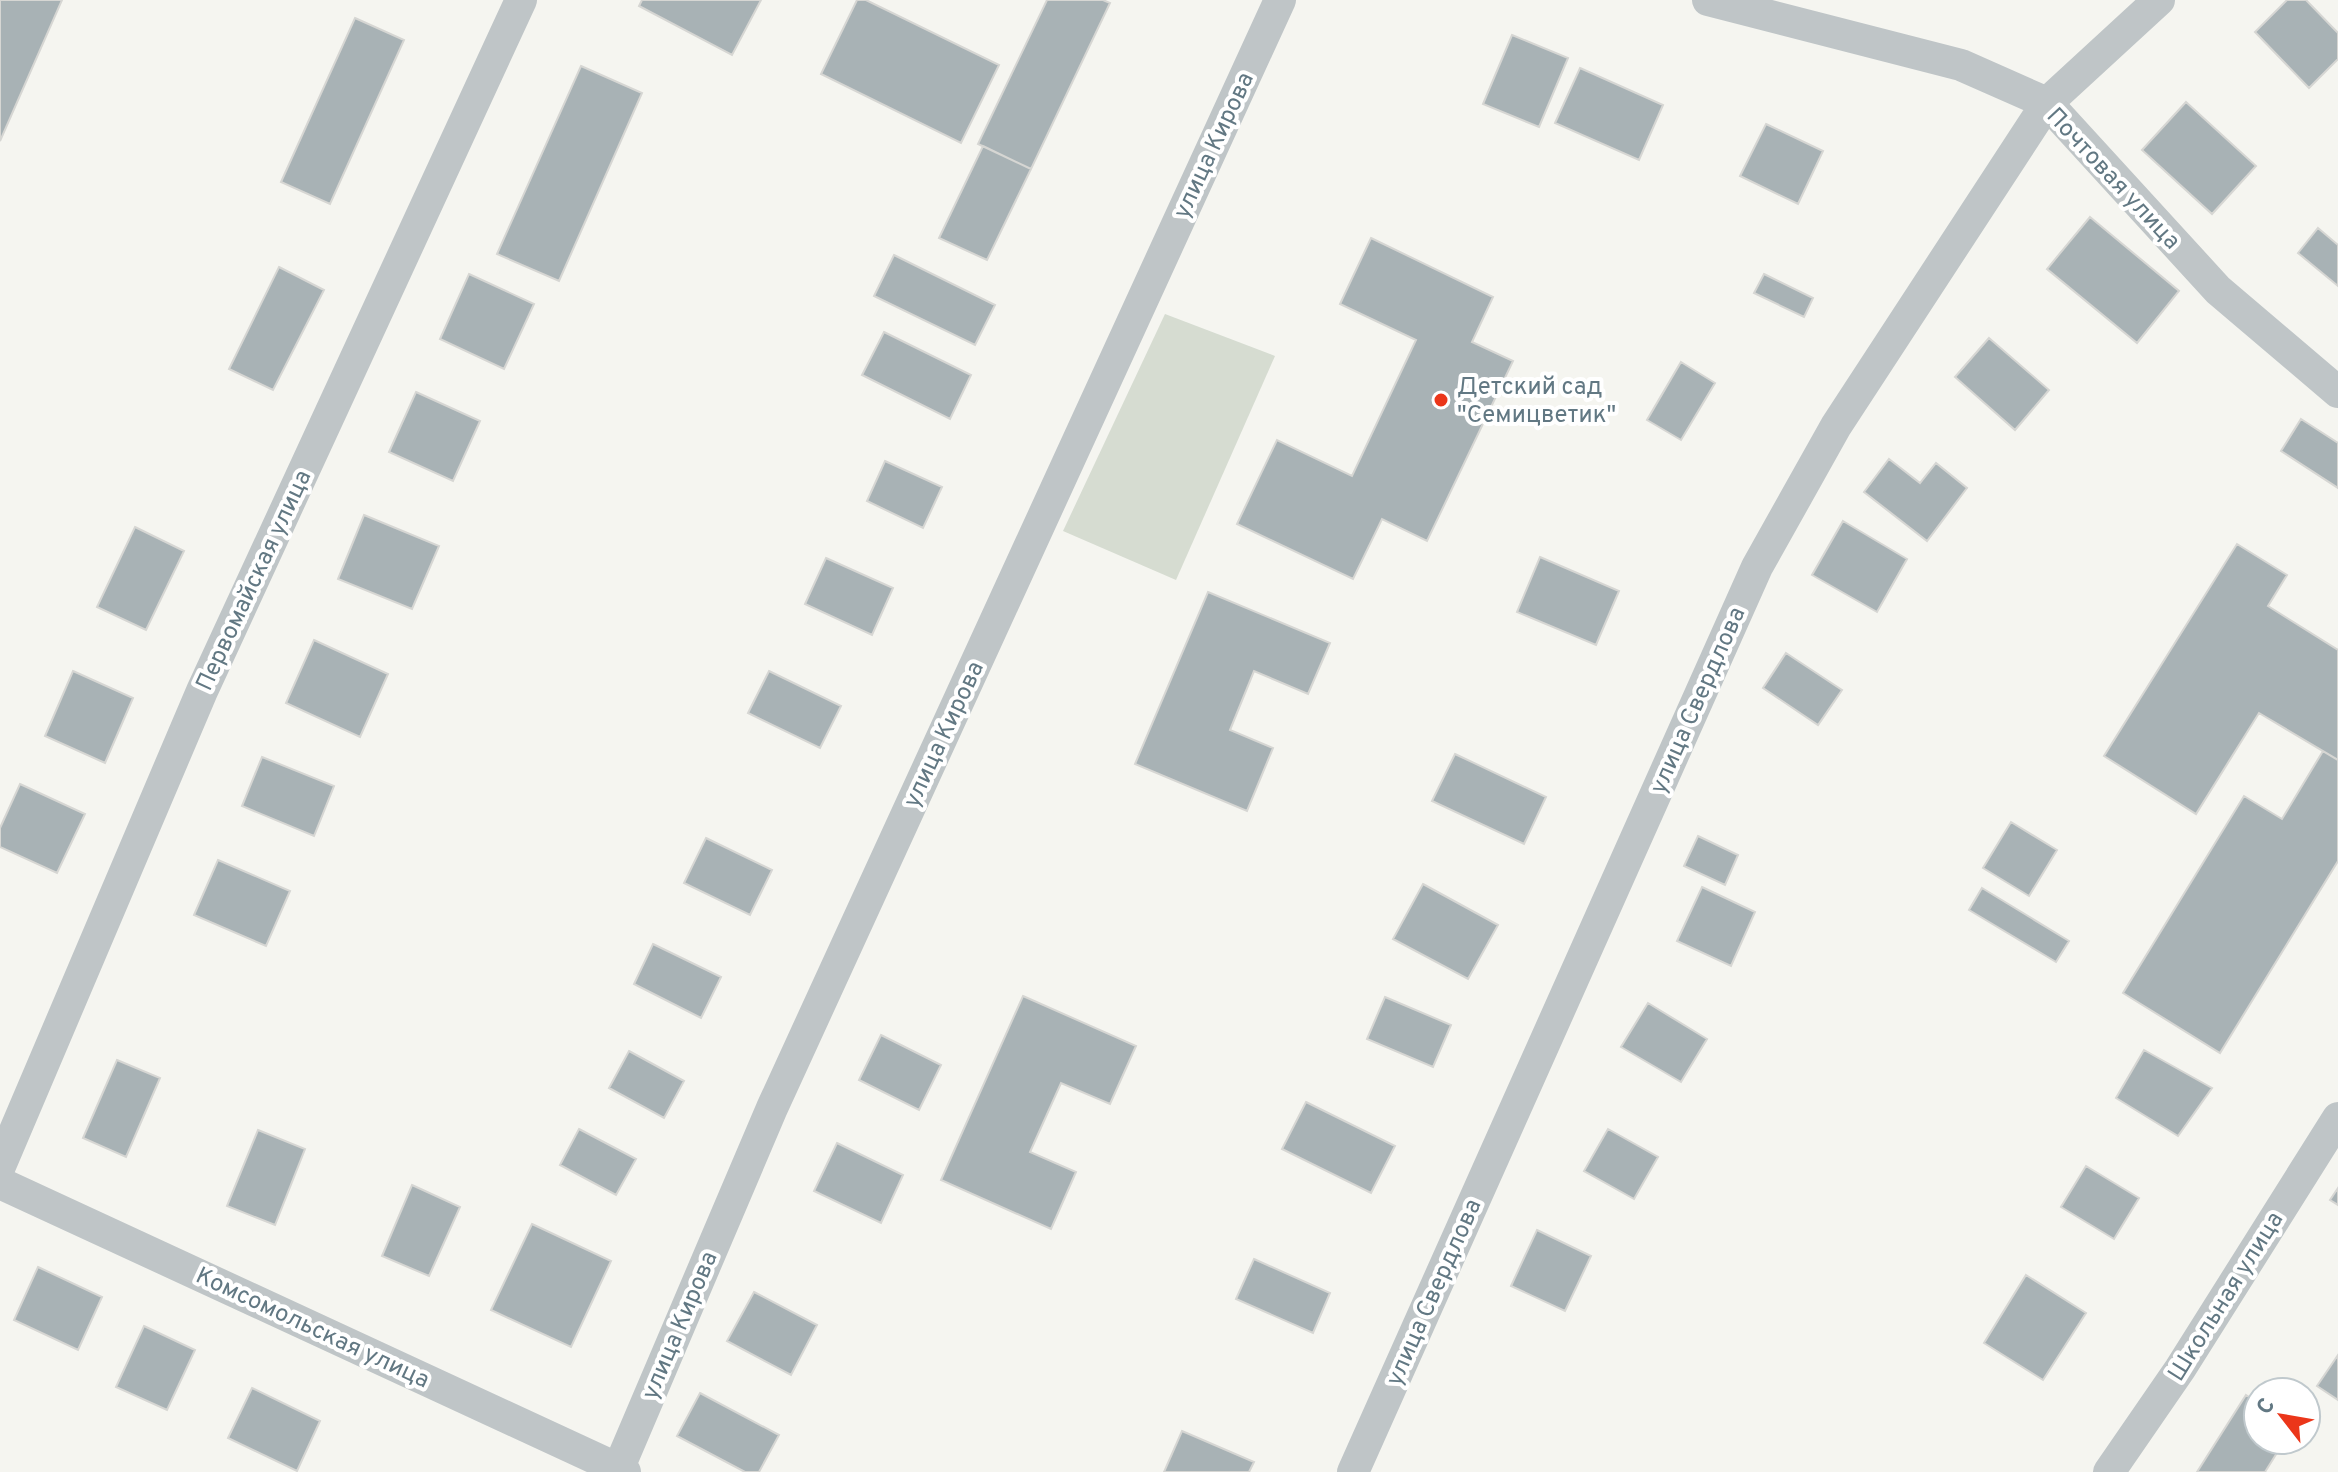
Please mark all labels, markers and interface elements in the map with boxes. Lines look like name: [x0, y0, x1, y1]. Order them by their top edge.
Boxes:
street label: улица Кирова: [1168, 68, 1262, 224]
street label: Почтовая улица: [2039, 102, 2186, 257]
place label: Детский сад "Семицветик": [1457, 373, 1616, 431]
marker: Детский сад "Семицветик": [1432, 391, 1450, 409]
street label: Первомайская улица: [190, 466, 319, 696]
street label: улица Свердлова: [1644, 603, 1753, 799]
street label: улица Кирова: [898, 657, 992, 813]
street label: улица Свердлова: [1380, 1195, 1489, 1391]
street label: Школьная улица: [2162, 1207, 2291, 1388]
street label: улица Кирова: [636, 1247, 726, 1404]
street label: Комсомольская улица: [190, 1261, 434, 1396]
north arrow: [2242, 1376, 2322, 1456]
text: С: [2252, 1394, 2282, 1420]

